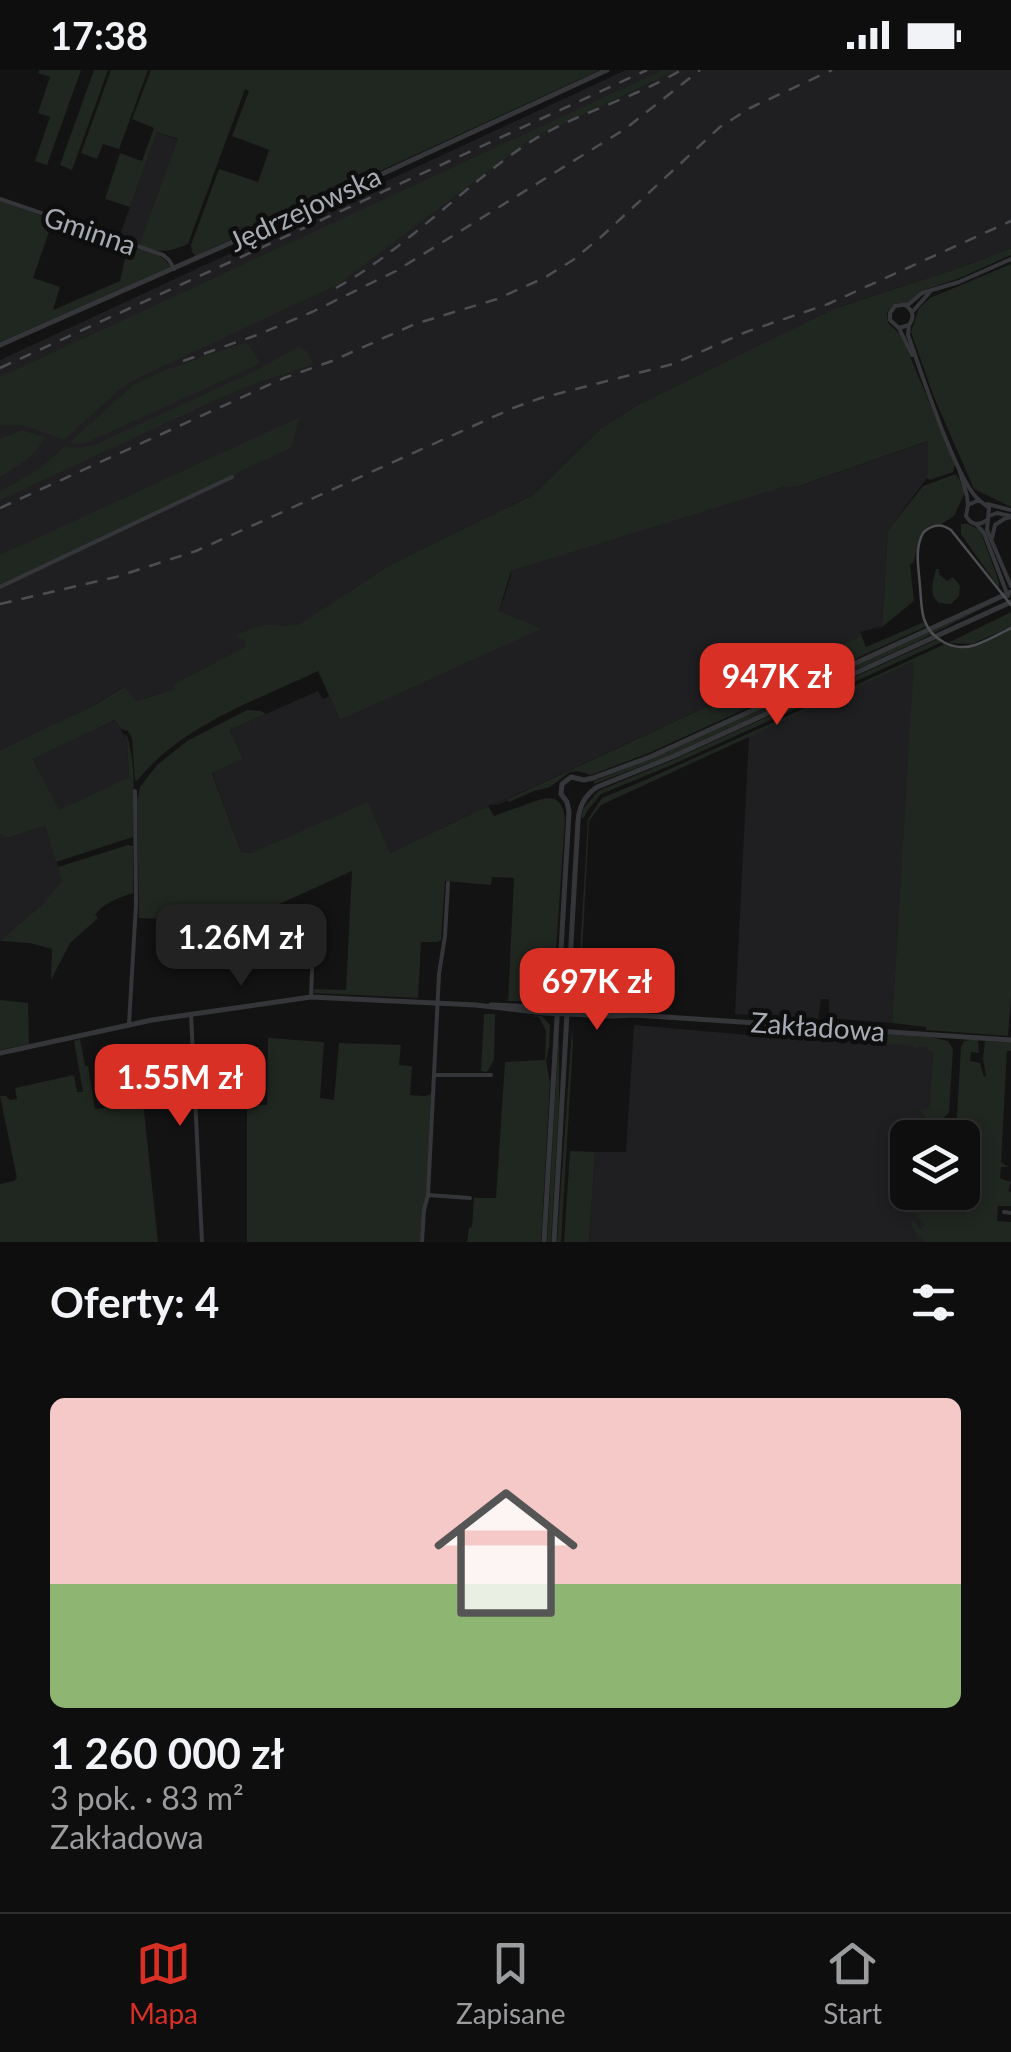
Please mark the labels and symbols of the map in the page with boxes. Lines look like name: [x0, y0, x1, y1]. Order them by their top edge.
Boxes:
street label: Jędrzejowska: [223, 158, 386, 258]
street label: Gminna: [40, 198, 141, 262]
pin: 947K zł: [685, 643, 869, 728]
pin: 1.26M zł: [138, 904, 344, 989]
pin: 697K zł: [505, 948, 689, 1033]
street label: Zakładowa: [750, 1004, 886, 1048]
pin: 1.55M zł: [77, 1044, 283, 1129]

